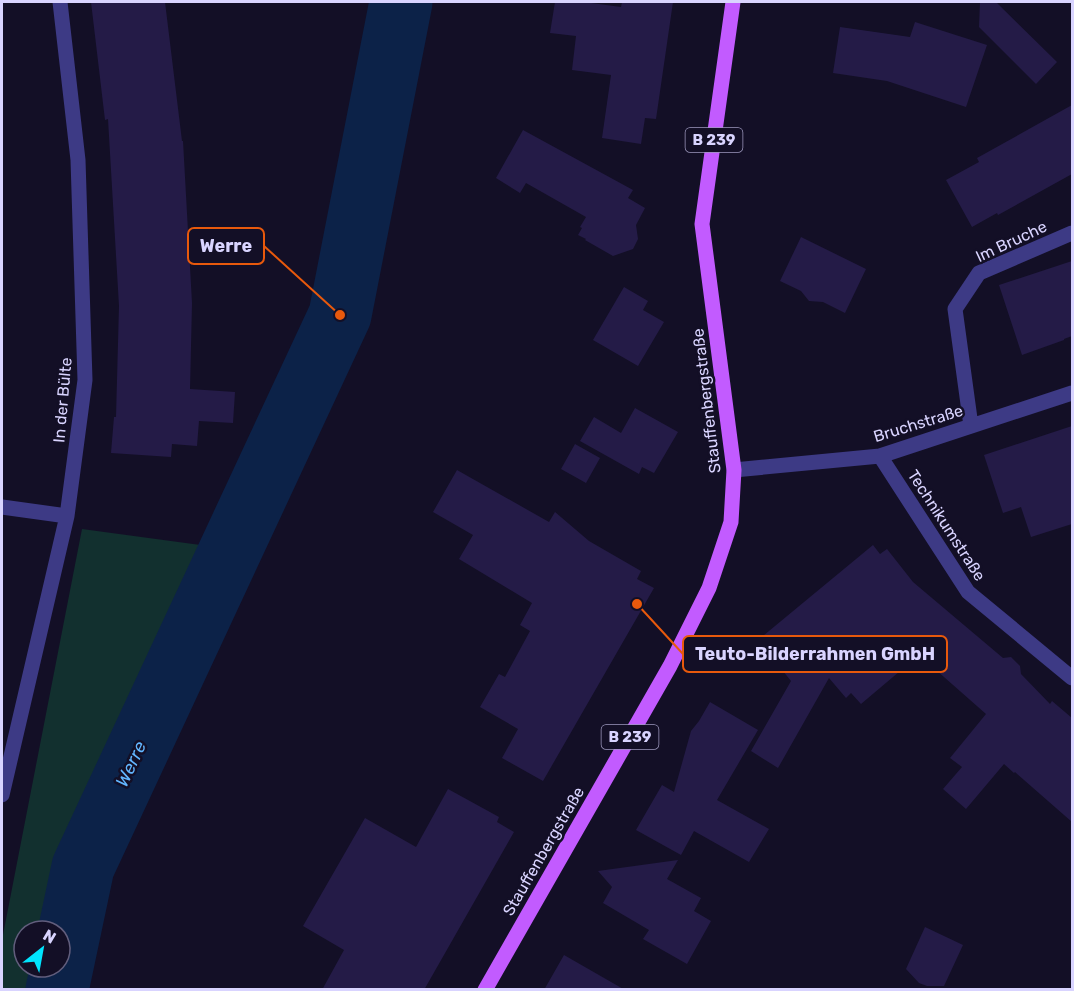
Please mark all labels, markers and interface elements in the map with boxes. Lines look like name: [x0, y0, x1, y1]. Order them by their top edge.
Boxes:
road number: B 239: [686, 128, 742, 152]
street label: Im Bruche: [973, 217, 1050, 266]
callout: Werre: [188, 228, 264, 264]
text: Werre: [200, 235, 252, 257]
street label: Stauffenbergstraße: [688, 327, 725, 474]
street label: In der Bülte: [49, 357, 76, 443]
street label: Bruchstraße: [871, 401, 965, 446]
street label: Technikumstraße: [904, 466, 990, 584]
callout: Teuto-Bilderrahmen GmbH: [683, 636, 947, 672]
text: Teuto-Bilderrahmen GmbH: [695, 643, 935, 665]
road number: B 239: [602, 725, 658, 749]
water label: Werre: [111, 738, 151, 790]
street label: Stauffenbergstraße: [499, 783, 588, 919]
north arrow: [12, 919, 72, 979]
text: N: [40, 925, 59, 948]

